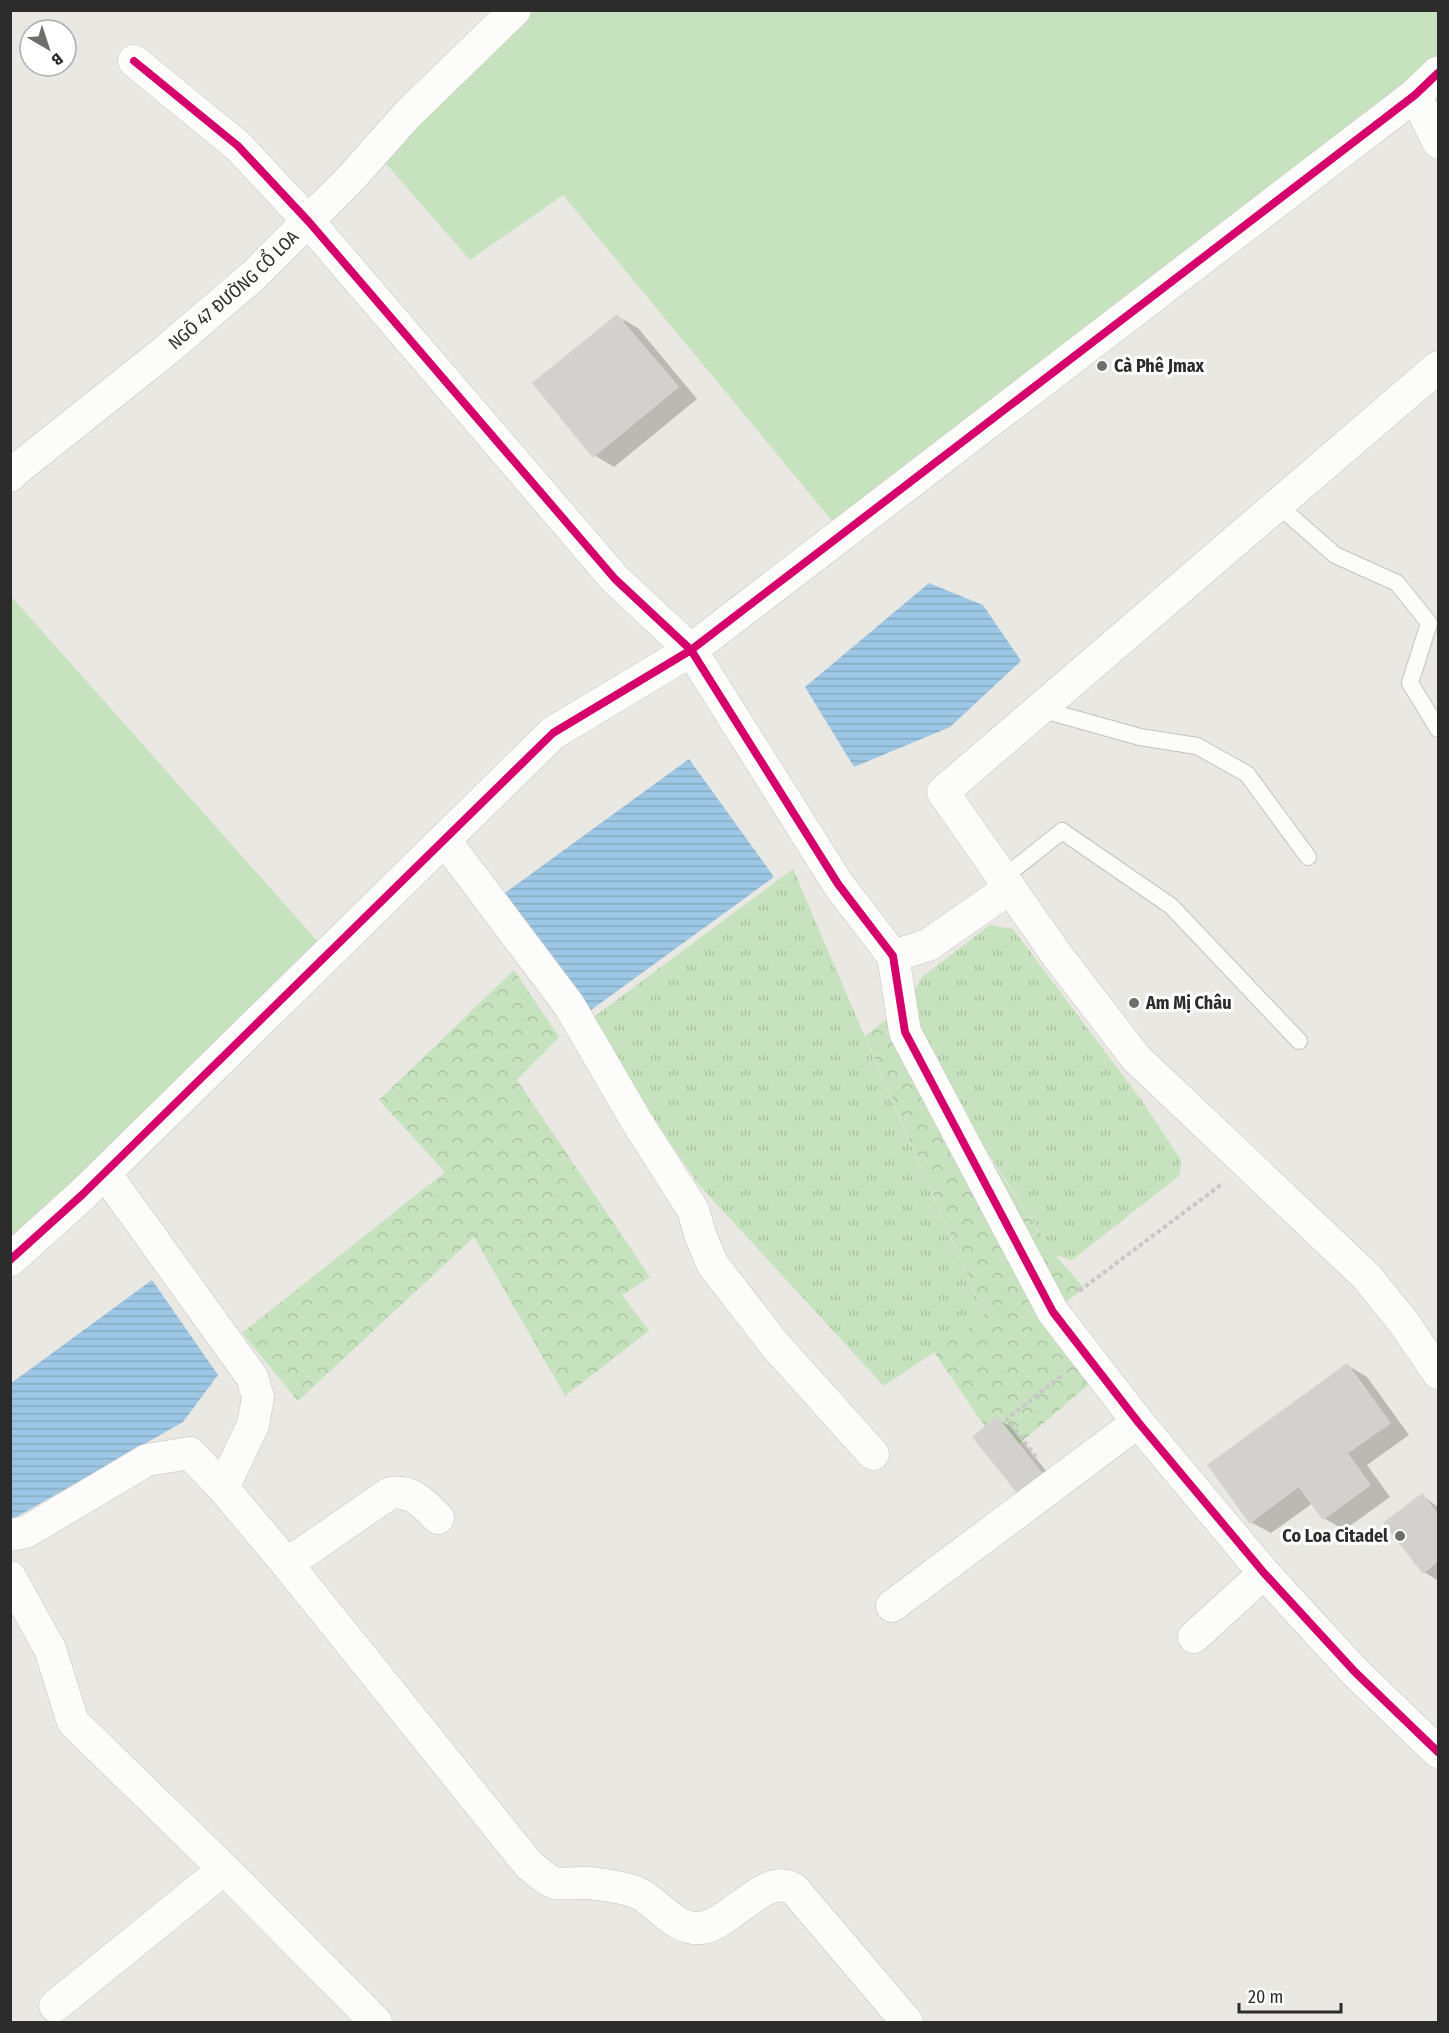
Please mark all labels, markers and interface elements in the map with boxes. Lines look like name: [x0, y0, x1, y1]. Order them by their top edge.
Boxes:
north arrow: [18, 18, 78, 78]
text: B: [48, 49, 67, 69]
street label: NGÕ 47 ĐƯỜNG CỔ LOA: [164, 225, 304, 354]
place label: Cà Phê Jmax: [1114, 355, 1205, 377]
marker: Cà Phê Jmax: [1095, 359, 1109, 373]
place label: Am Mị Châu: [1145, 992, 1232, 1014]
marker: Am Mị Châu: [1127, 996, 1141, 1010]
place label: Co Loa Citadel: [1282, 1525, 1388, 1547]
marker: Co Loa Citadel: [1393, 1529, 1407, 1543]
scale bar: [1239, 1976, 1341, 2014]
text: 20 m: [1248, 1986, 1283, 2008]

